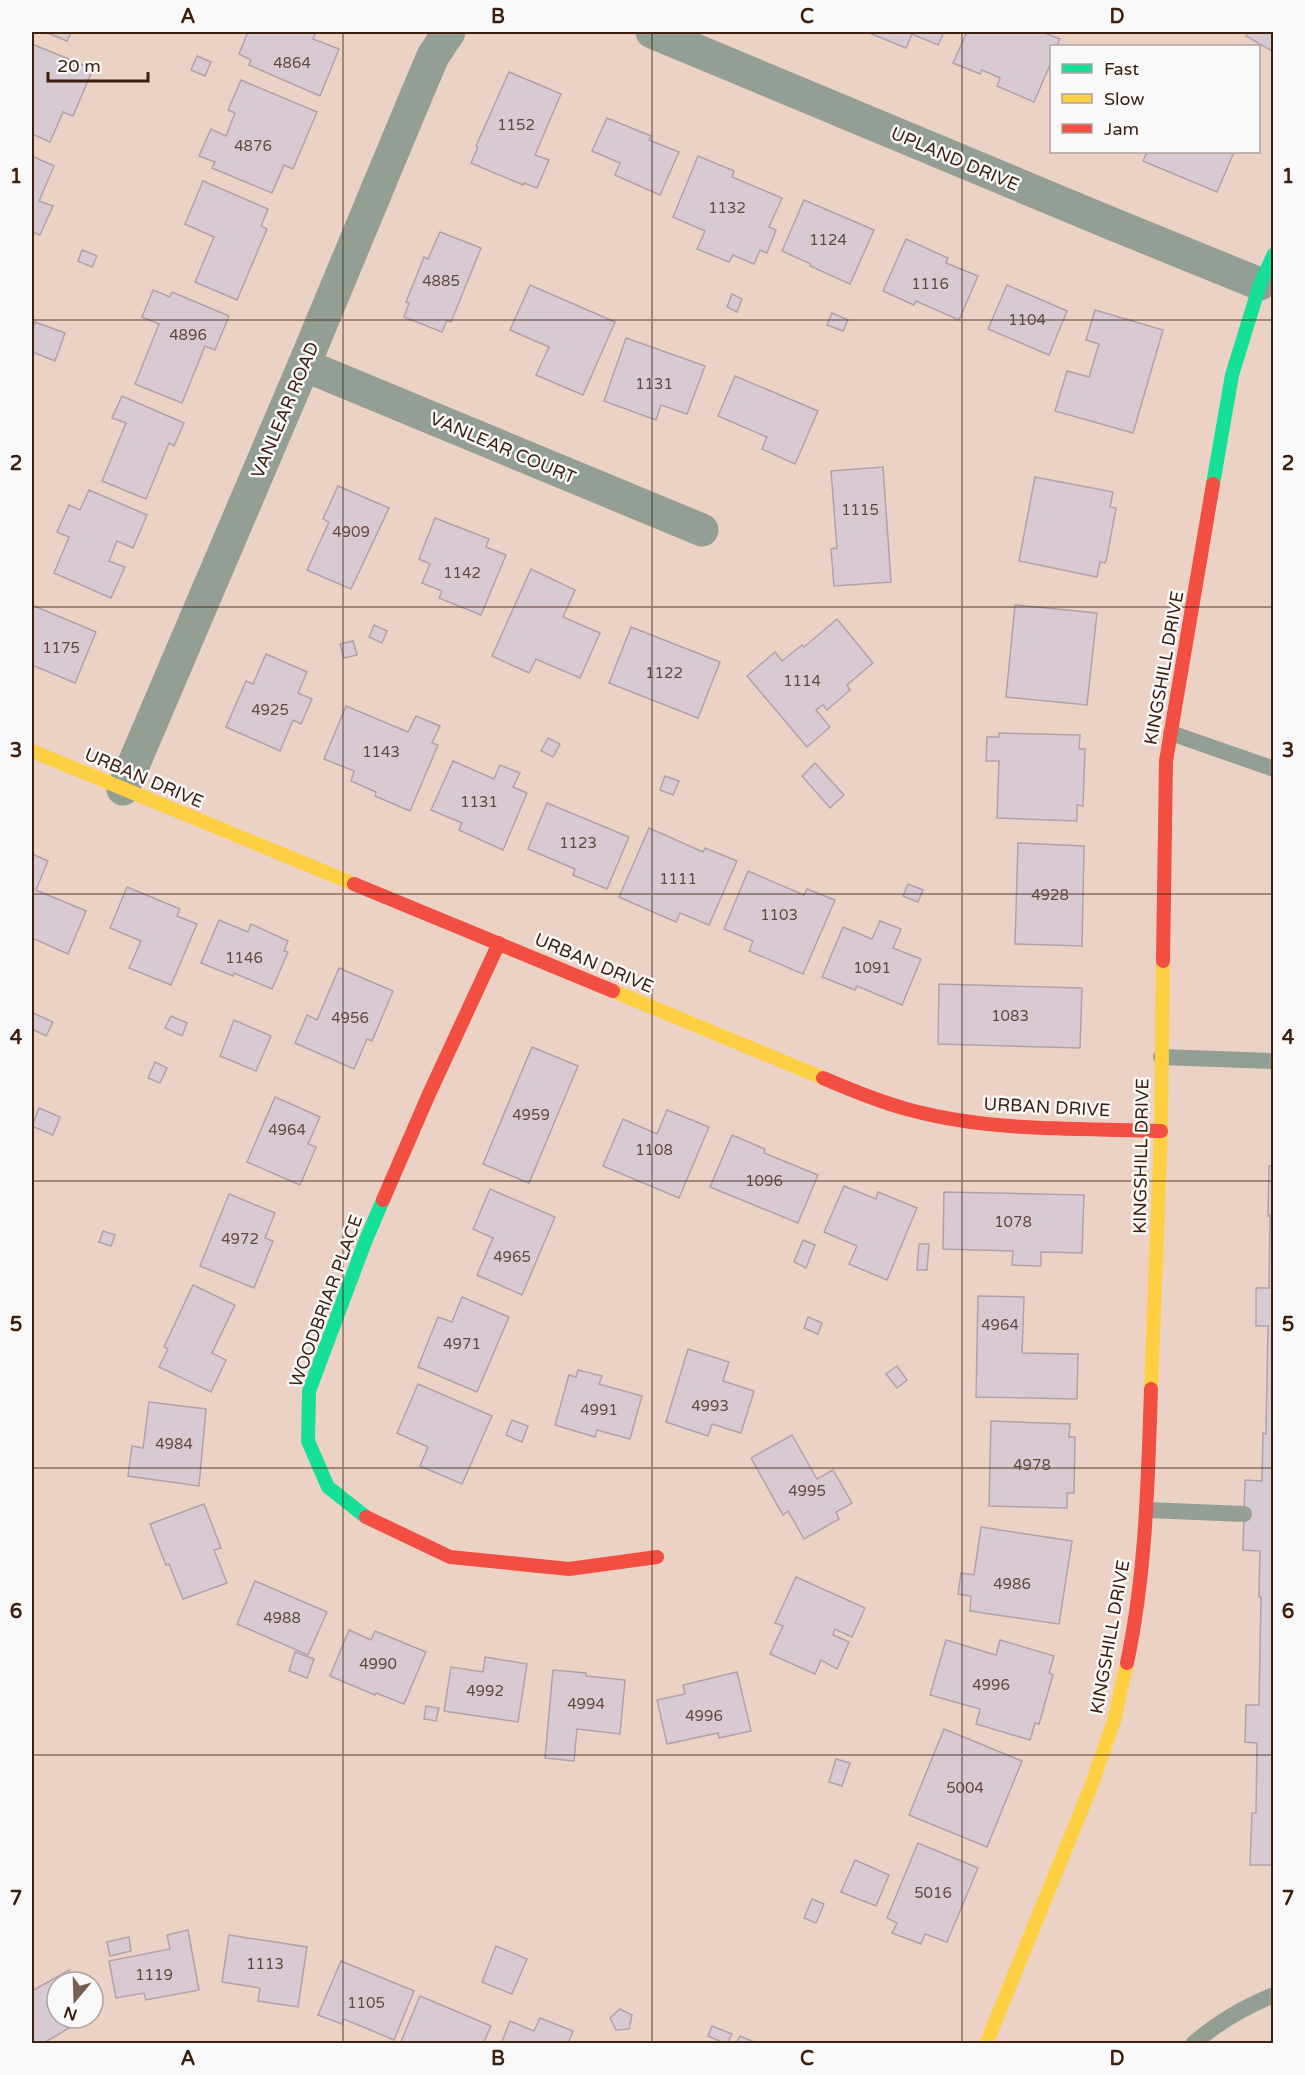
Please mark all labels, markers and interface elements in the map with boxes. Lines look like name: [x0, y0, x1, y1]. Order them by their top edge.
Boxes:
text: A: [181, 5, 196, 29]
text: B: [491, 5, 505, 29]
text: C: [800, 5, 814, 29]
text: D: [1109, 5, 1125, 29]
scale bar: [48, 45, 148, 83]
legend: [1050, 45, 1260, 153]
house number: 4864: [273, 54, 311, 72]
text: 20 m: [57, 55, 101, 77]
text: Fast: [1104, 58, 1139, 80]
text: Slow: [1104, 88, 1145, 110]
house number: 1152: [497, 116, 535, 134]
text: Jam: [1104, 118, 1139, 140]
street label: UPLAND DRIVE: [888, 122, 1022, 196]
house number: 4876: [234, 137, 272, 155]
text: 1: [10, 165, 22, 189]
text: 1: [1282, 165, 1294, 189]
house number: 1132: [708, 199, 746, 217]
house number: 1124: [809, 231, 847, 249]
house number: 4885: [422, 272, 460, 290]
house number: 1116: [911, 275, 949, 293]
house number: 1104: [1008, 311, 1046, 329]
house number: 4896: [169, 326, 207, 344]
street label: VANLEAR ROAD: [246, 338, 324, 482]
house number: 1131: [635, 375, 673, 393]
street label: VANLEAR COURT: [427, 407, 579, 489]
text: 2: [10, 452, 22, 476]
text: 2: [1282, 452, 1294, 476]
house number: 1115: [841, 501, 879, 519]
house number: 4909: [332, 523, 370, 541]
house number: 1142: [443, 564, 481, 582]
street label: KINGSHILL DRIVE: [1140, 589, 1188, 747]
house number: 1175: [42, 639, 80, 657]
house number: 1122: [645, 664, 683, 682]
house number: 1114: [783, 672, 821, 690]
house number: 4925: [251, 701, 289, 719]
text: 3: [10, 739, 22, 763]
text: 3: [1282, 739, 1294, 763]
street label: URBAN DRIVE: [81, 743, 207, 813]
house number: 1143: [362, 743, 400, 761]
house number: 1131: [460, 793, 498, 811]
house number: 1123: [559, 834, 597, 852]
house number: 1111: [659, 870, 697, 888]
house number: 4928: [1031, 886, 1069, 904]
house number: 1103: [760, 906, 798, 924]
street label: URBAN DRIVE: [531, 928, 657, 998]
house number: 1146: [225, 949, 263, 967]
house number: 1091: [853, 959, 891, 977]
house number: 1083: [991, 1007, 1029, 1025]
house number: 4956: [331, 1009, 369, 1027]
text: 4: [10, 1026, 23, 1050]
text: 4: [1282, 1026, 1295, 1050]
street label: KINGSHILL DRIVE: [1129, 1078, 1153, 1234]
street label: URBAN DRIVE: [983, 1093, 1111, 1121]
house number: 4959: [512, 1106, 550, 1124]
house number: 4964: [268, 1121, 306, 1139]
house number: 1108: [635, 1141, 673, 1159]
house number: 1096: [745, 1172, 783, 1190]
street label: WOODBRIAR PLACE: [285, 1212, 367, 1390]
house number: 1078: [994, 1213, 1032, 1231]
house number: 4972: [221, 1230, 259, 1248]
house number: 4965: [493, 1248, 531, 1266]
text: 5: [10, 1313, 22, 1337]
text: 5: [1282, 1313, 1294, 1337]
house number: 4964: [981, 1316, 1019, 1334]
house number: 4971: [443, 1335, 481, 1353]
house number: 4993: [691, 1397, 729, 1415]
house number: 4991: [580, 1401, 618, 1419]
house number: 4984: [155, 1435, 193, 1453]
house number: 4978: [1013, 1456, 1051, 1474]
house number: 4995: [788, 1482, 826, 1500]
street label: KINGSHILL DRIVE: [1086, 1558, 1134, 1716]
house number: 4986: [993, 1575, 1031, 1593]
text: 6: [10, 1600, 22, 1624]
text: 6: [1282, 1600, 1294, 1624]
house number: 4988: [263, 1609, 301, 1627]
house number: 4990: [359, 1655, 397, 1673]
house number: 4996: [972, 1676, 1010, 1694]
house number: 4992: [466, 1682, 504, 1700]
house number: 4994: [567, 1695, 605, 1713]
house number: 4996: [685, 1707, 723, 1725]
house number: 5004: [946, 1779, 984, 1797]
house number: 5016: [914, 1884, 952, 1902]
text: 7: [10, 1887, 22, 1911]
text: 7: [1282, 1887, 1294, 1911]
house number: 1113: [246, 1955, 284, 1973]
house number: 1119: [135, 1966, 173, 1984]
north arrow: [45, 1970, 105, 2030]
house number: 1105: [347, 1994, 385, 2012]
text: N: [61, 2002, 80, 2025]
text: A: [181, 2047, 196, 2071]
text: B: [491, 2047, 505, 2071]
text: C: [800, 2047, 814, 2071]
text: D: [1109, 2047, 1125, 2071]

